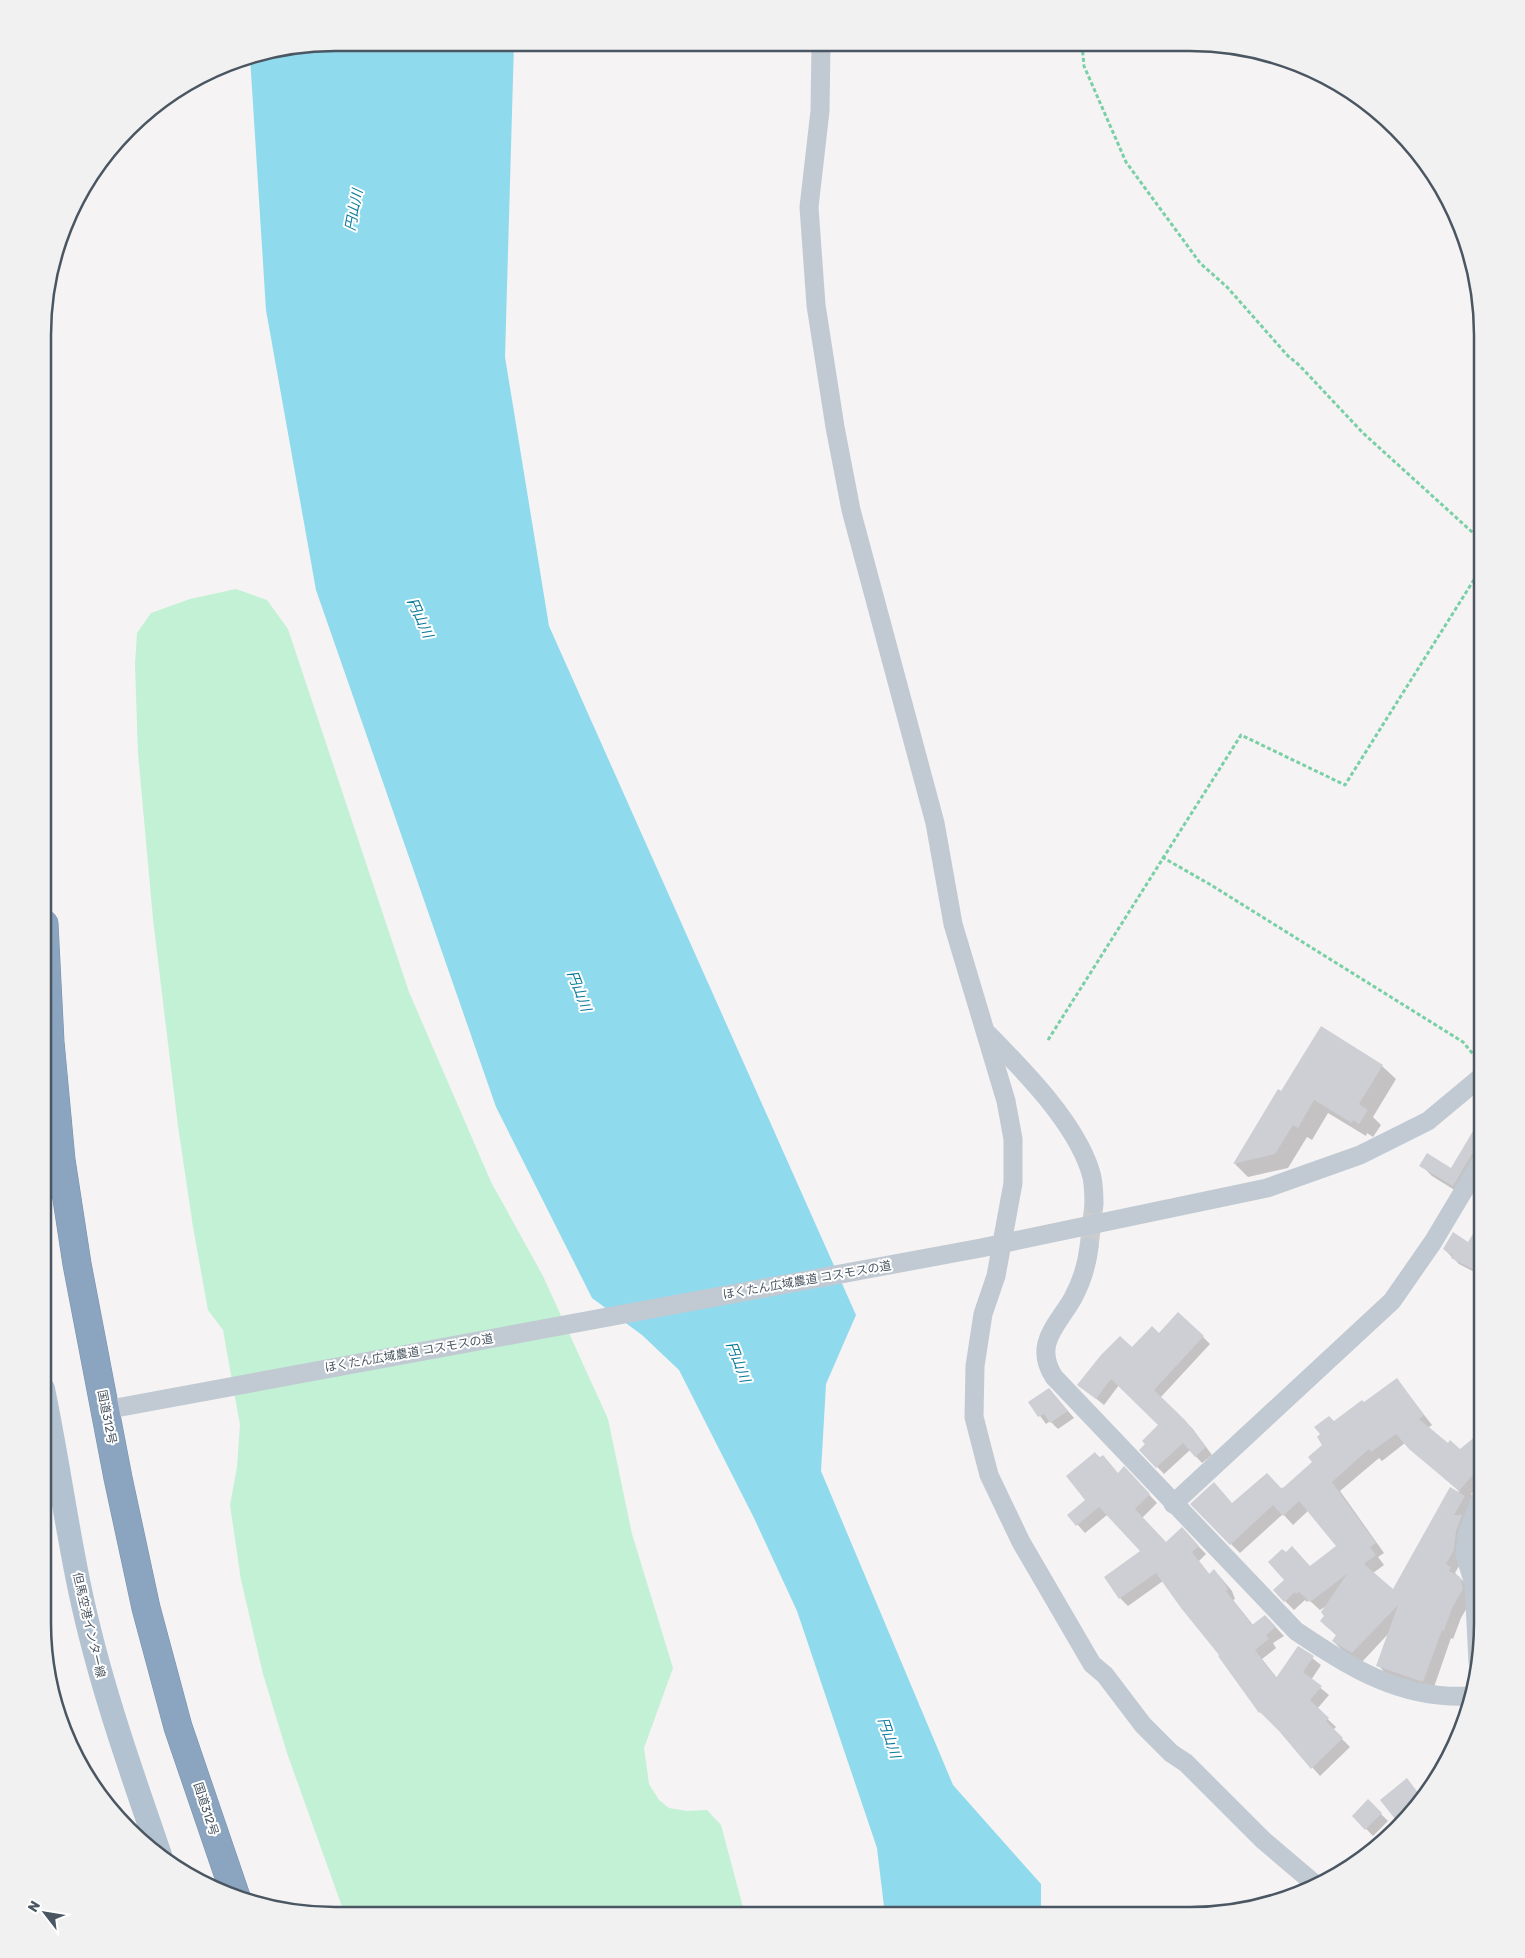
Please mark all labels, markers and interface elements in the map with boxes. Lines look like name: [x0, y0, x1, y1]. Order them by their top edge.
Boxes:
water label: 円山川: [342, 186, 367, 232]
water label: 円山川: [404, 595, 437, 642]
water label: 円山川: [564, 968, 595, 1016]
street label: ほくたん広域農道 コスモスの道: [722, 1258, 892, 1302]
street label: ほくたん広域農道 コスモスの道: [324, 1331, 494, 1375]
water label: 円山川: [723, 1339, 754, 1387]
street label: 国道312号: [95, 1389, 119, 1445]
street label: 但馬空港インター線: [70, 1571, 108, 1679]
water label: 円山川: [874, 1715, 905, 1763]
street label: 国道312号: [191, 1781, 221, 1837]
north arrow: [20, 1888, 70, 1938]
text: N: [24, 1898, 44, 1915]

